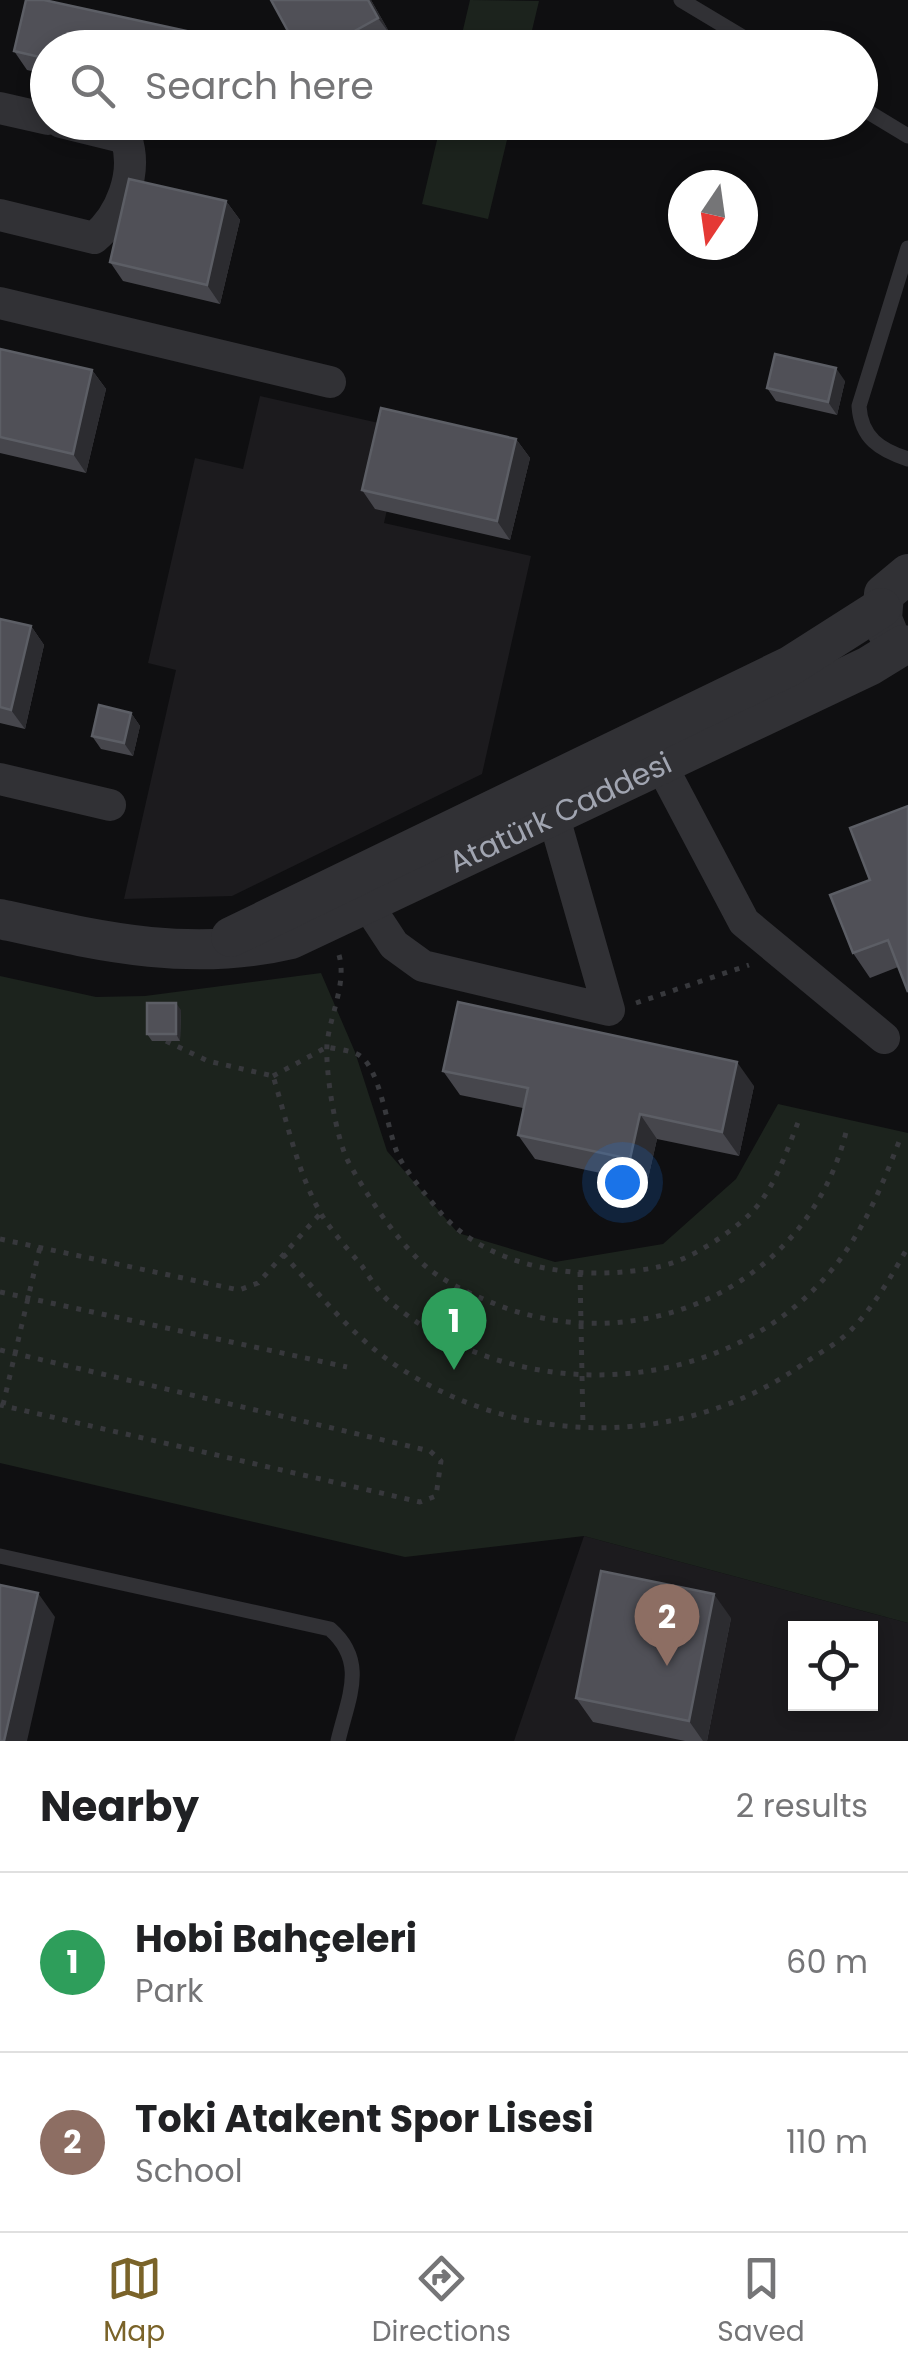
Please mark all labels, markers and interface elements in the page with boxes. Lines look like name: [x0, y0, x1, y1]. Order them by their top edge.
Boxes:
search box: [30, 30, 878, 140]
icon: search: [65, 58, 120, 113]
text: Search here: [145, 59, 374, 112]
north arrow: [668, 170, 758, 260]
street label: Atatürk Caddesi: [441, 741, 679, 883]
your location: [597, 1157, 648, 1208]
pin: 1: [422, 1288, 486, 1370]
pin: 2: [634, 1584, 700, 1666]
map controls: [788, 1621, 878, 1711]
button: locate: [788, 1621, 878, 1711]
text: Nearby: [40, 1777, 199, 1836]
text: 2 results: [736, 1783, 868, 1828]
text: Hobi Bahçeleri: [135, 1912, 417, 1965]
text: 1: [66, 1939, 79, 1984]
text: 60 m: [786, 1939, 868, 1984]
text: Park: [135, 1968, 204, 2013]
text: Toki Atakent Spor Lisesi: [135, 2092, 594, 2145]
text: 2: [63, 2119, 82, 2164]
text: 110 m: [786, 2119, 868, 2164]
text: School: [135, 2148, 243, 2193]
tab: Map: [103, 2251, 165, 2353]
tab: Directions: [372, 2251, 511, 2353]
tab: Saved: [717, 2251, 805, 2353]

